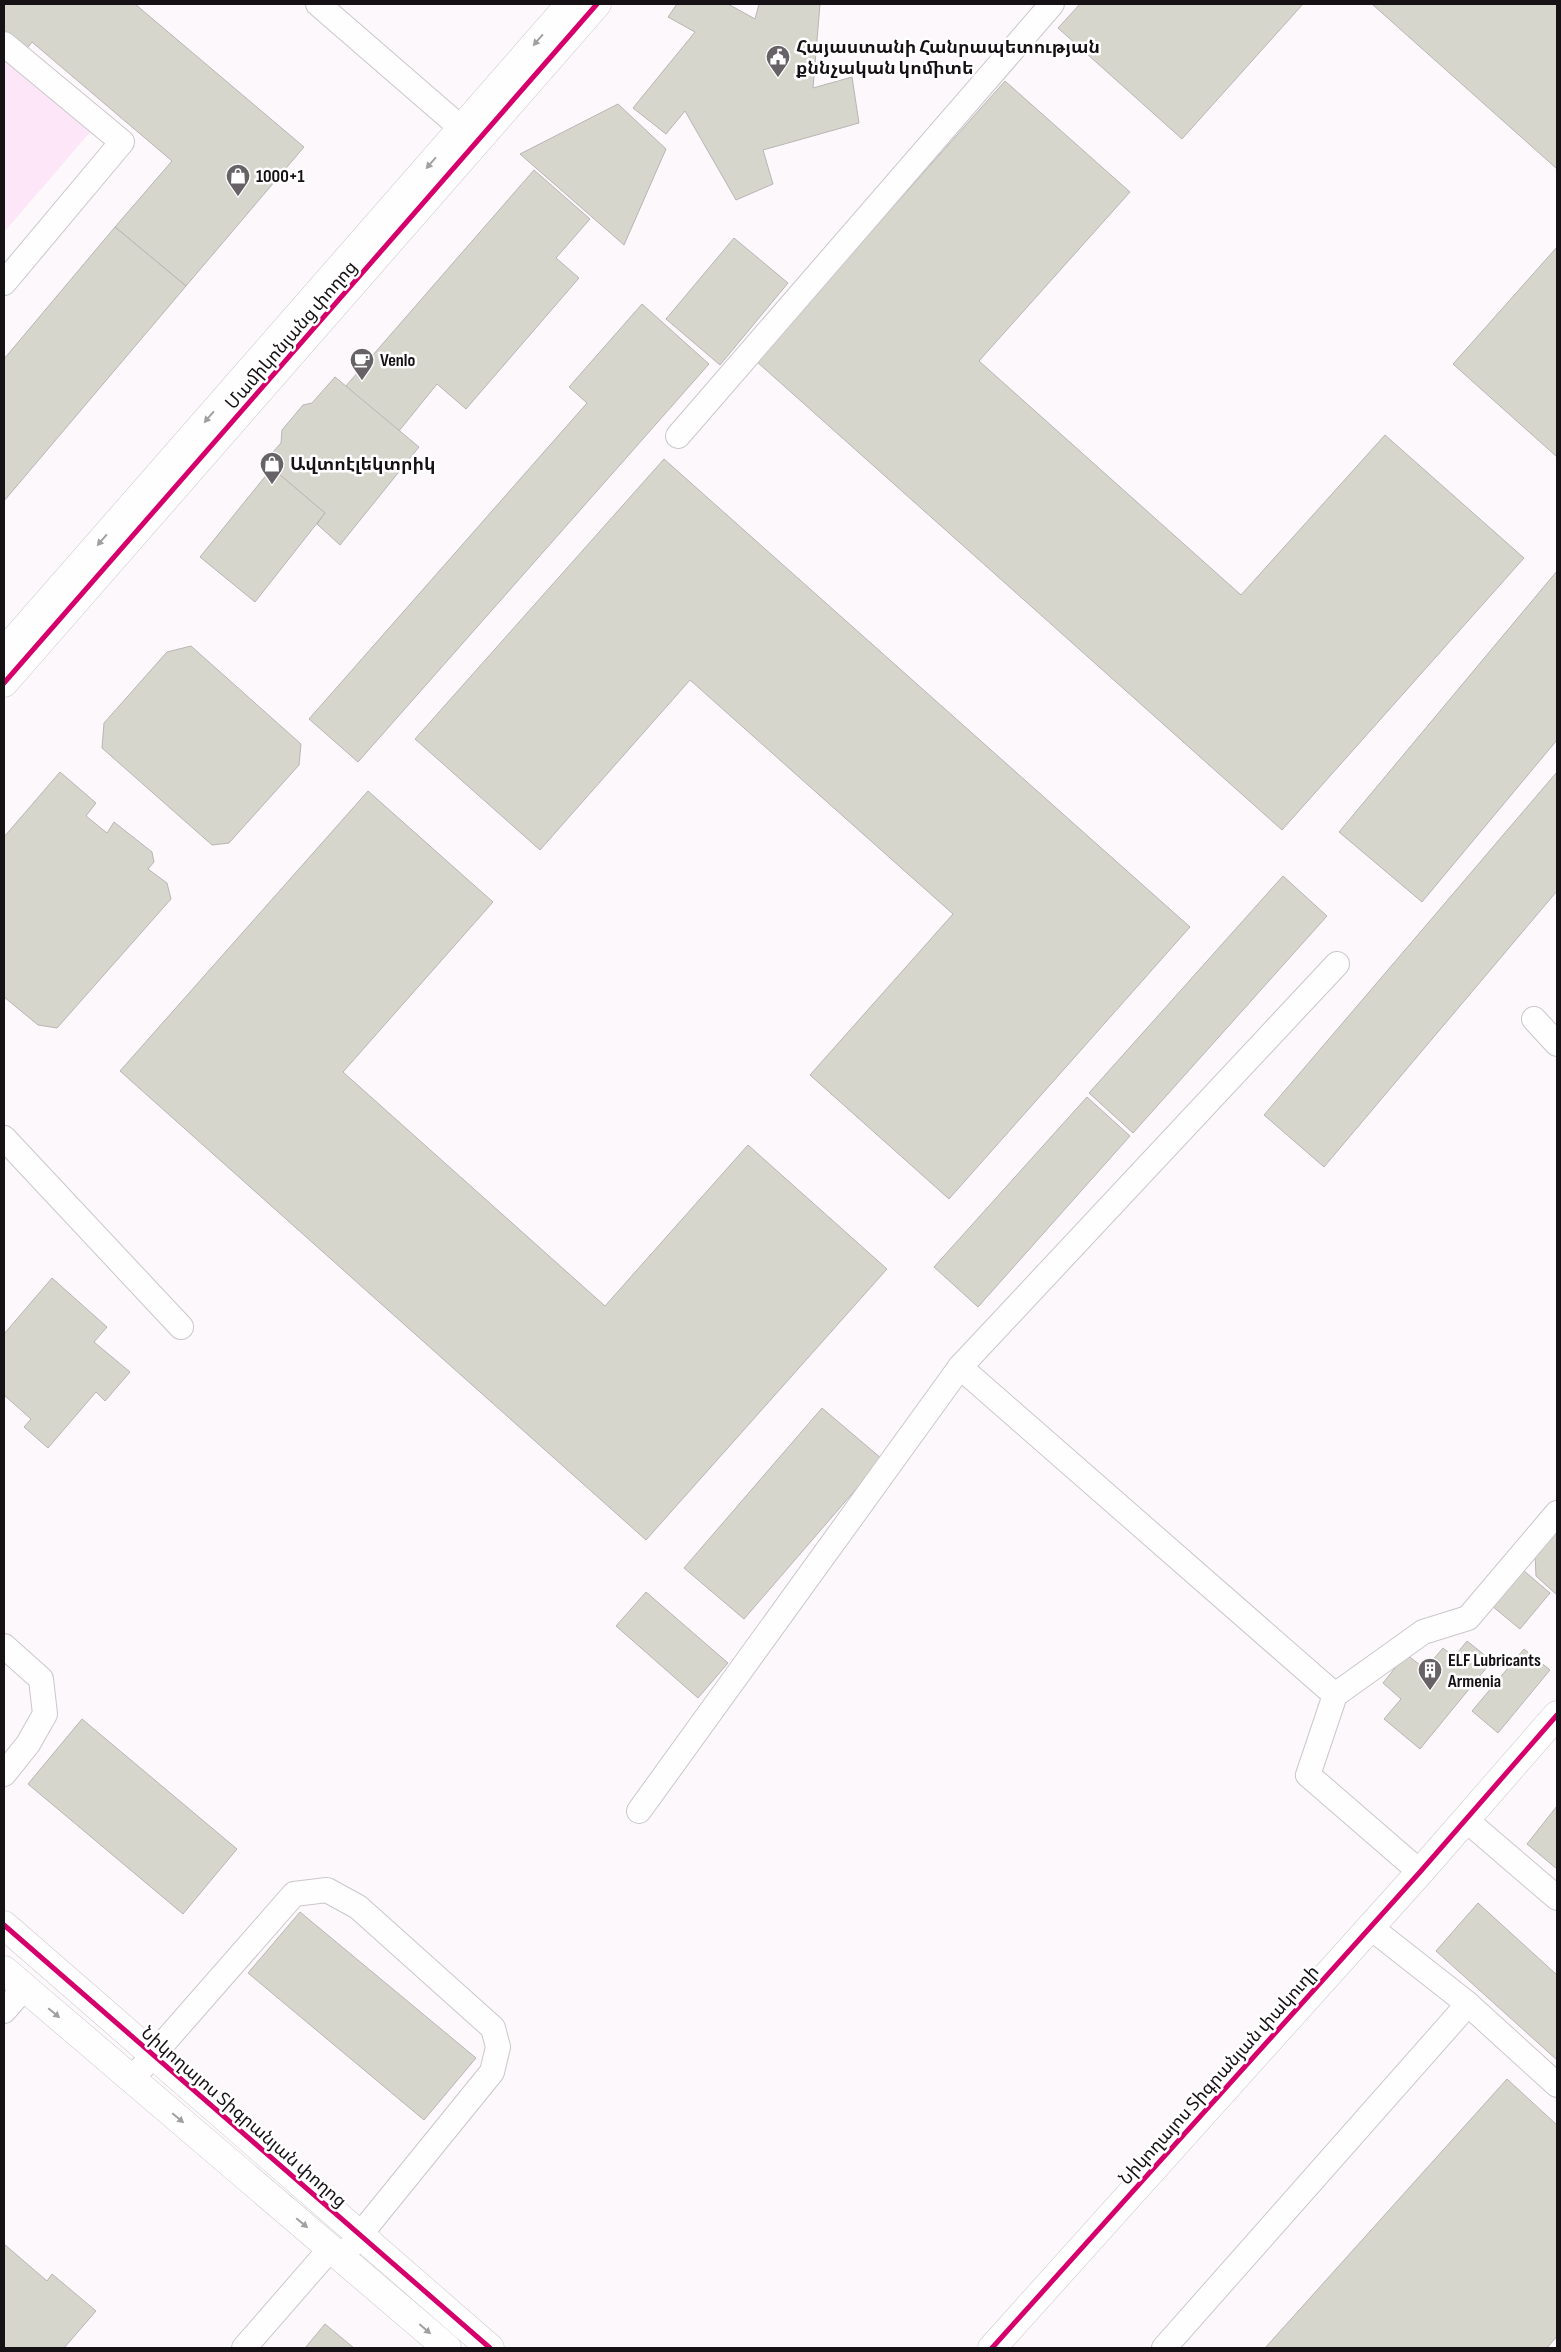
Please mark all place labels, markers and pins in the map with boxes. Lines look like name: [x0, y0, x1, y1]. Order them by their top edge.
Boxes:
place label: Հայաստանի Հանրապետության քննչական կոմիտե: [796, 37, 1100, 79]
public building icon: Հայաստանի Հանրապետության քննչական կոմիտե: [765, 44, 791, 78]
shop icon: 1000+1: [225, 163, 251, 197]
place label: 1000+1: [256, 166, 305, 187]
cafe icon: Venlo: [349, 347, 375, 381]
place label: Venlo: [380, 350, 416, 371]
shop icon: Ավտոէլեկտրիկ: [259, 451, 285, 485]
place label: Ավտոէլեկտրիկ: [290, 454, 436, 475]
place label: ELF Lubricants Armenia: [1447, 1650, 1541, 1692]
building icon: ELF Lubricants Armenia: [1417, 1657, 1443, 1691]

